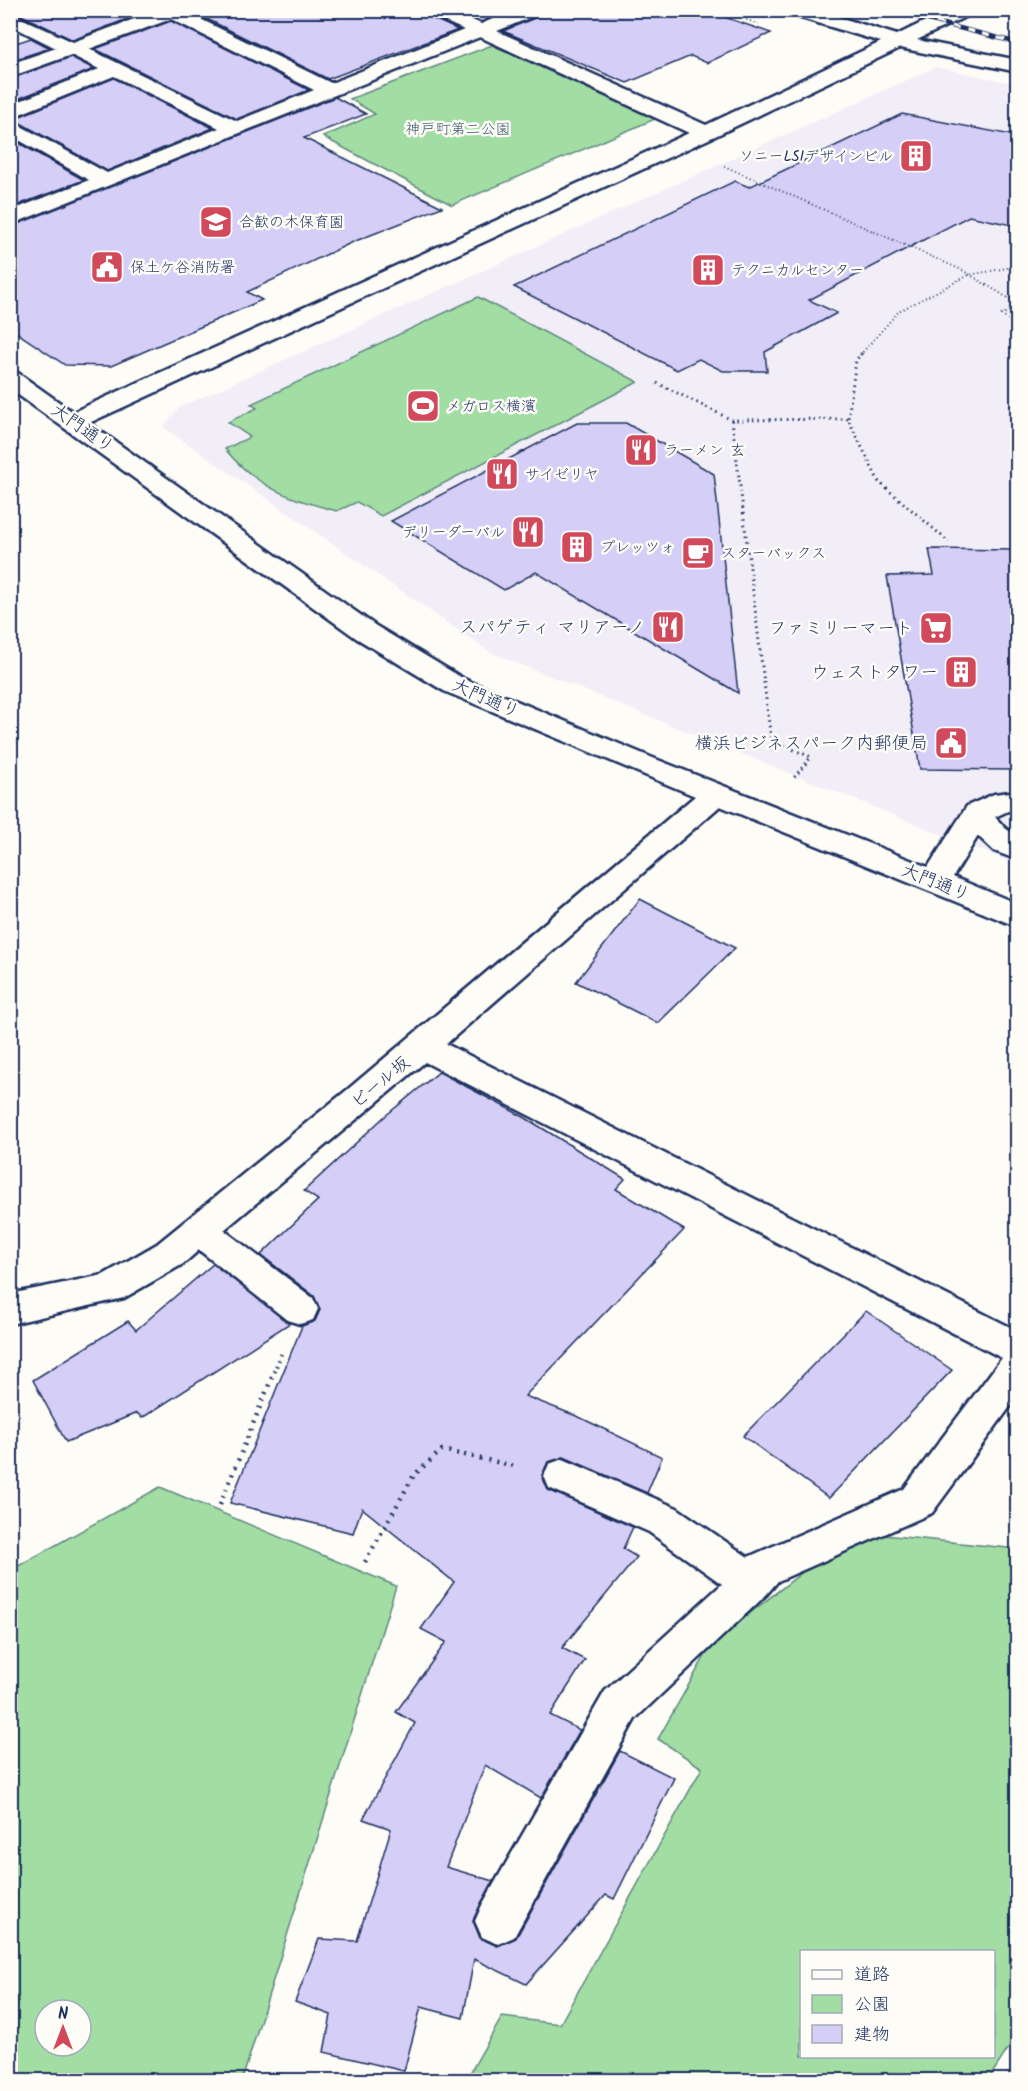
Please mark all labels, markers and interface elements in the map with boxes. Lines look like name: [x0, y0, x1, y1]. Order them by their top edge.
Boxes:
park label: 神戸町第二公園: [405, 118, 511, 142]
building icon: ソニーLSIデザインビル: [898, 138, 934, 174]
place label: ソニーLSIデザインビル: [739, 145, 893, 169]
school or university icon: 合歓の木保育園: [198, 204, 234, 240]
place label: 合歓の木保育園: [239, 211, 344, 235]
public building icon: 保土ケ谷消防署: [89, 249, 125, 285]
building icon: テクニカルセンター: [690, 252, 726, 288]
place label: 保土ケ谷消防署: [130, 256, 235, 280]
place label: テクニカルセンター: [731, 259, 864, 283]
sports icon: メガロス横濱: [405, 388, 441, 424]
place label: メガロス横濱: [446, 395, 536, 419]
street label: 大門通り: [44, 397, 120, 462]
restaurant icon: ラーメン 玄: [623, 432, 659, 468]
place label: ラーメン 玄: [664, 439, 745, 463]
restaurant icon: サイゼリヤ: [484, 456, 520, 492]
place label: サイゼリヤ: [525, 463, 599, 487]
restaurant icon: デリーダーバル: [510, 514, 546, 550]
place label: デリーダーバル: [402, 521, 505, 545]
building icon: プレッツォ: [559, 529, 595, 565]
cafe icon: スターバックス: [680, 535, 716, 571]
place label: プレッツォ: [600, 536, 675, 560]
place label: スターバックス: [721, 542, 826, 566]
restaurant icon: スパゲティ マリアーノ: [650, 609, 686, 645]
supermarket icon: ファミリーマート: [918, 610, 954, 646]
place label: スパゲティ マリアーノ: [459, 614, 645, 643]
place label: ファミリーマート: [769, 615, 913, 644]
building icon: ウェストタワー: [943, 654, 979, 690]
place label: ウェストタワー: [811, 659, 938, 688]
street label: 大門通り: [447, 671, 524, 727]
public building icon: 横浜ビジネスパーク内郵便局: [933, 725, 969, 761]
place label: 横浜ビジネスパーク内郵便局: [695, 730, 928, 759]
street label: 大門通り: [897, 856, 974, 910]
street label: ビール坂: [345, 1050, 417, 1117]
legend: [800, 1950, 995, 2058]
text: 道路: [854, 1961, 890, 1990]
text: 公園: [854, 1991, 890, 2020]
north arrow: [33, 1998, 93, 2058]
text: N: [58, 2002, 68, 2027]
text: 建物: [854, 2021, 890, 2050]

